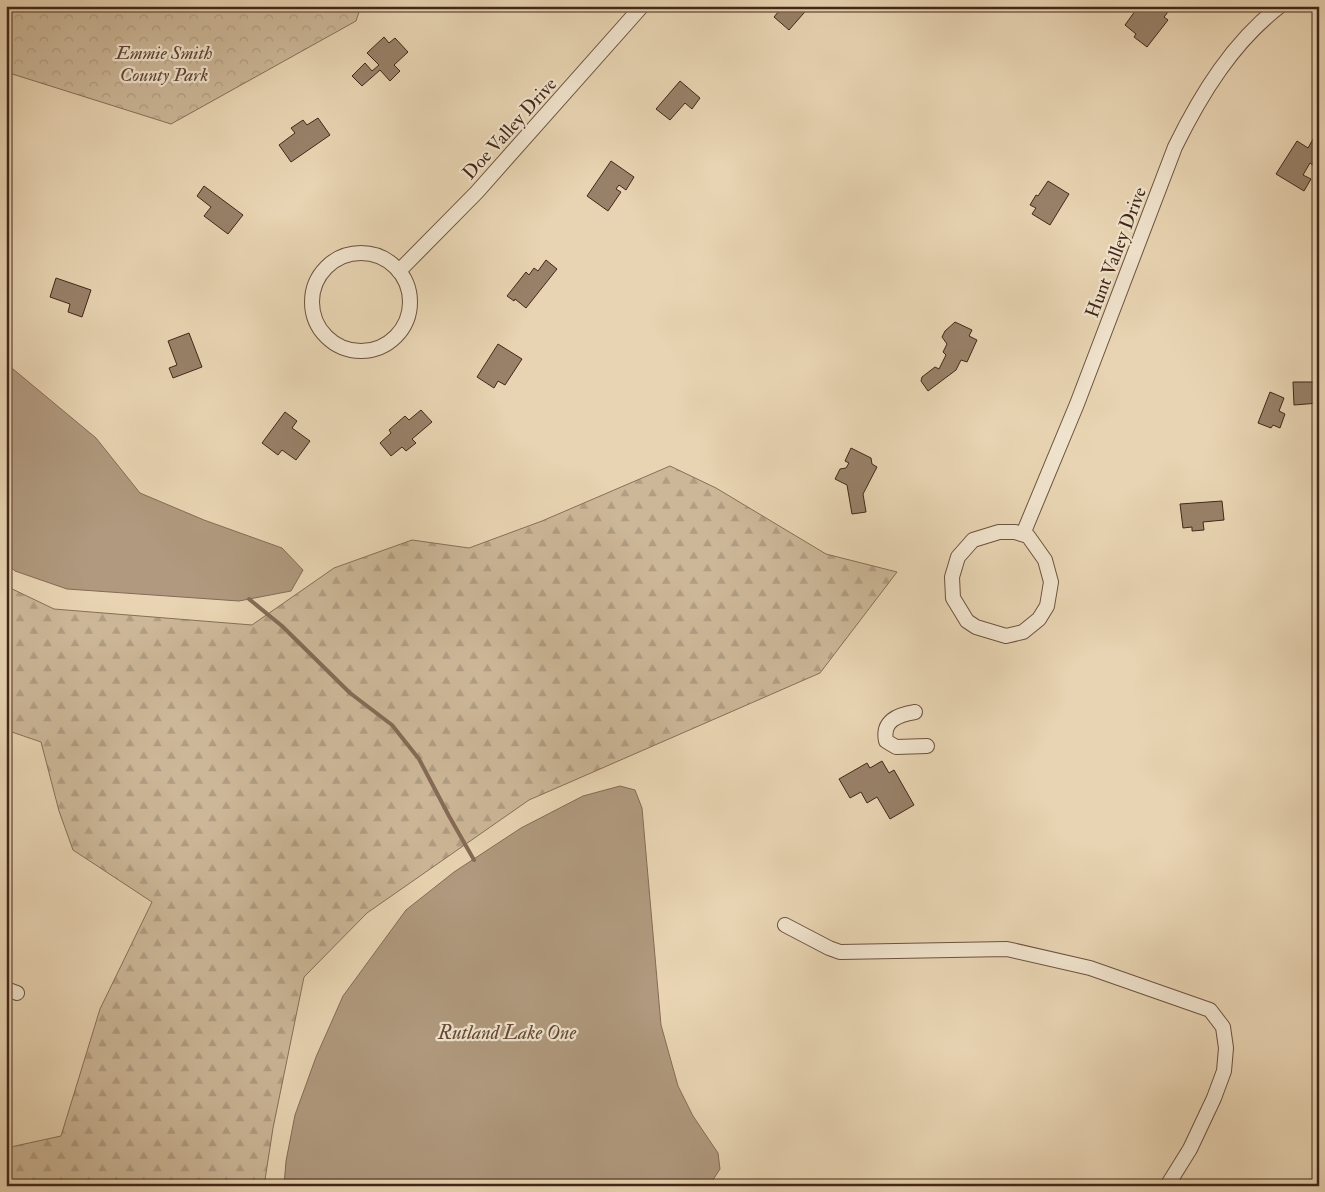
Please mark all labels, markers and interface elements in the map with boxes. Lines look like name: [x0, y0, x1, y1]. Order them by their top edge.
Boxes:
park label: Emmie Smith County Park: [114, 41, 212, 87]
street label: Doe Valley Drive: [457, 72, 562, 185]
street label: Hunt Valley Drive: [1080, 184, 1152, 321]
water label: Rutland Lake One: [437, 1020, 576, 1045]

